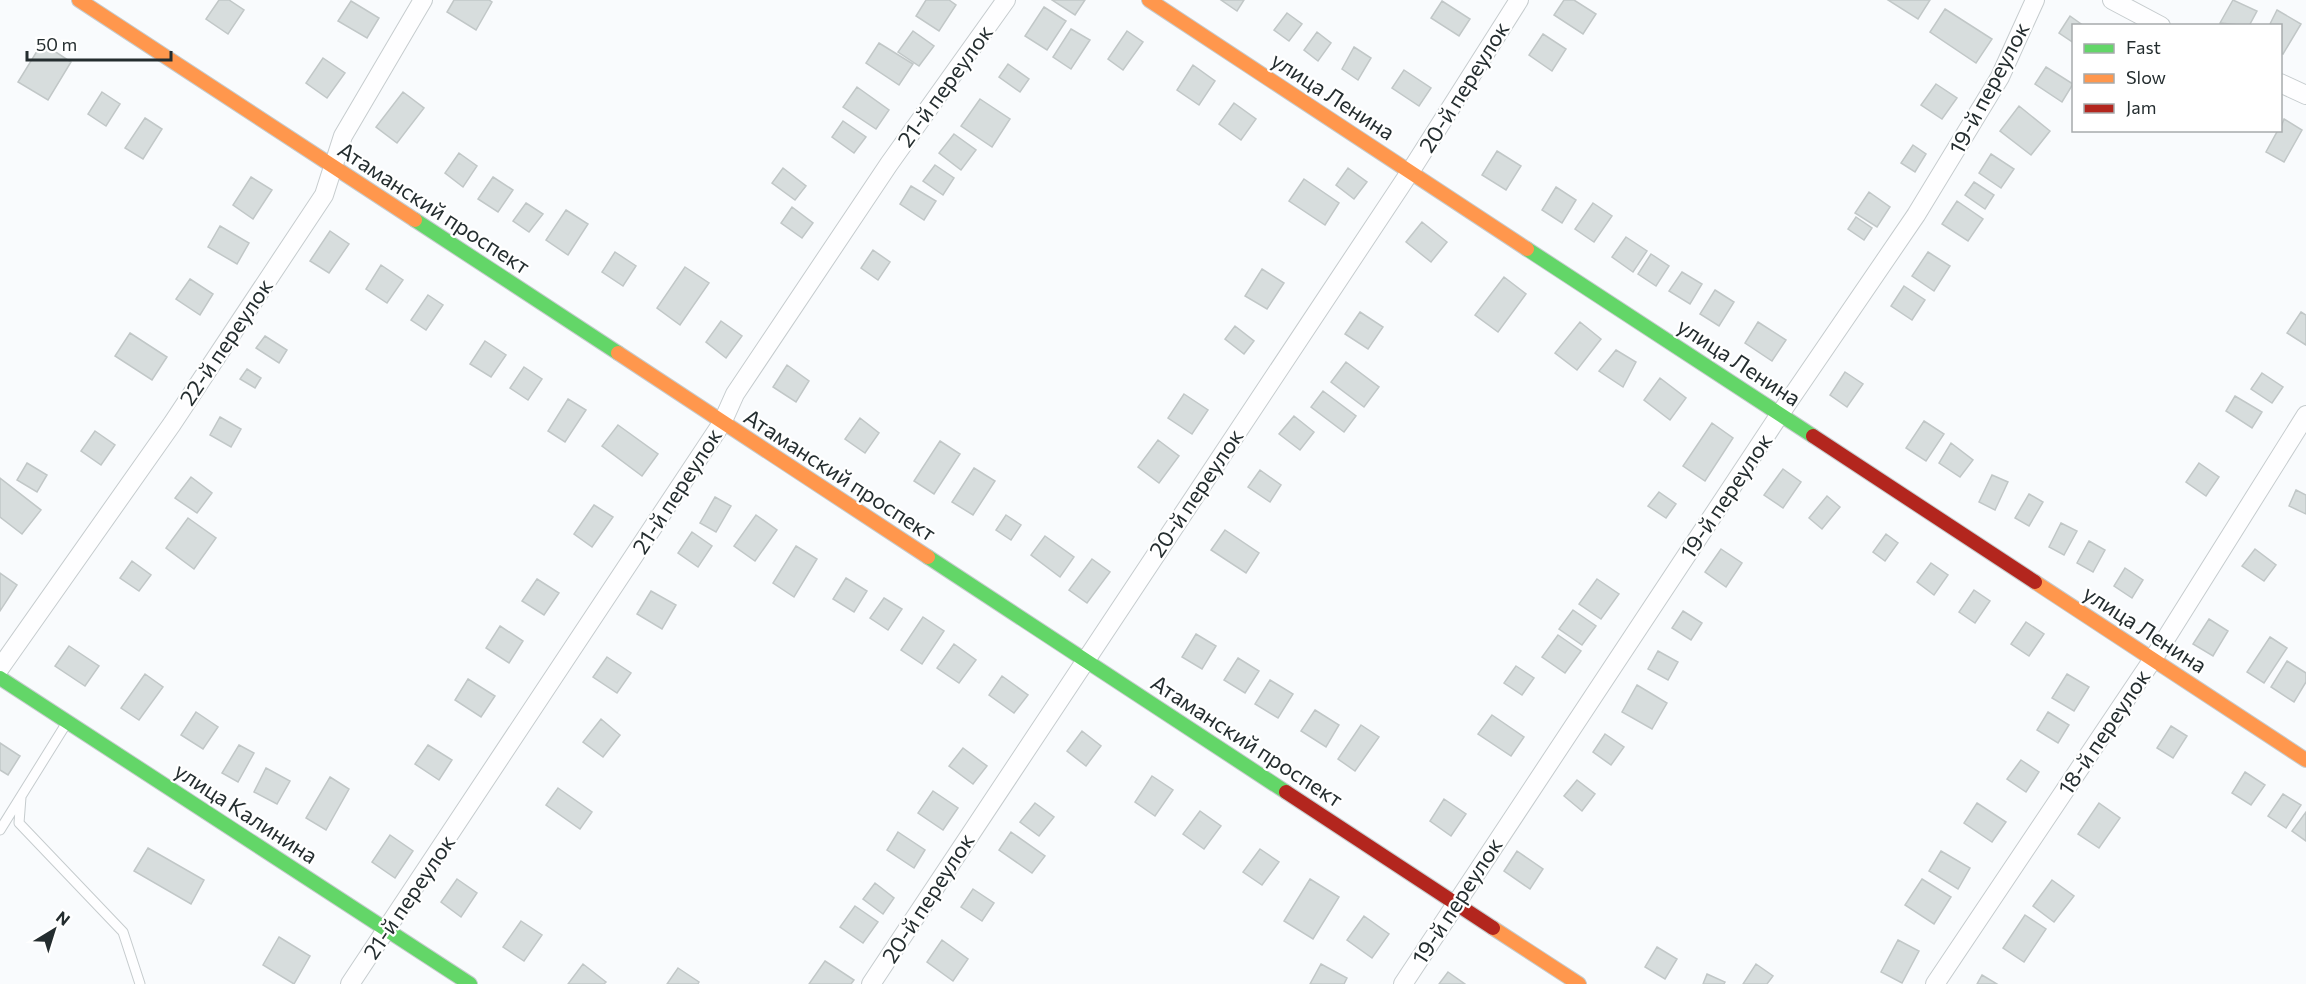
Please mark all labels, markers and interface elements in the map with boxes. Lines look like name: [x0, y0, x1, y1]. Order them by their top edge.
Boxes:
street label: 20-й переулок: [1413, 16, 1515, 157]
street label: 19-й переулок: [1942, 17, 2035, 158]
street label: 21-й переулок: [891, 19, 998, 152]
scale bar: [27, 24, 171, 62]
legend: [2072, 24, 2282, 132]
text: 50 m: [36, 33, 77, 55]
text: Fast: [2126, 36, 2161, 58]
street label: улица Ленина: [1267, 46, 1400, 145]
text: Slow: [2126, 66, 2166, 88]
text: Jam: [2126, 96, 2156, 118]
street label: Атаманский проспект: [333, 135, 535, 280]
street label: 22-й переулок: [173, 273, 278, 410]
street label: улица Ленина: [1673, 312, 1806, 411]
street label: Атаманский проспект: [739, 402, 941, 547]
street label: 21-й переулок: [626, 423, 727, 559]
street label: 20-й переулок: [1143, 423, 1249, 562]
street label: 19-й переулок: [1674, 428, 1778, 564]
street label: улица Ленина: [2079, 579, 2212, 678]
street label: 18-й переулок: [2052, 664, 2156, 800]
street label: Атаманский проспект: [1146, 668, 1348, 813]
street label: улица Калинина: [170, 756, 323, 869]
street label: 20-й переулок: [876, 828, 980, 968]
street label: 21-й переулок: [357, 829, 460, 964]
street label: 19-й переулок: [1406, 832, 1508, 969]
north arrow: [24, 900, 84, 960]
text: N: [53, 907, 74, 929]

